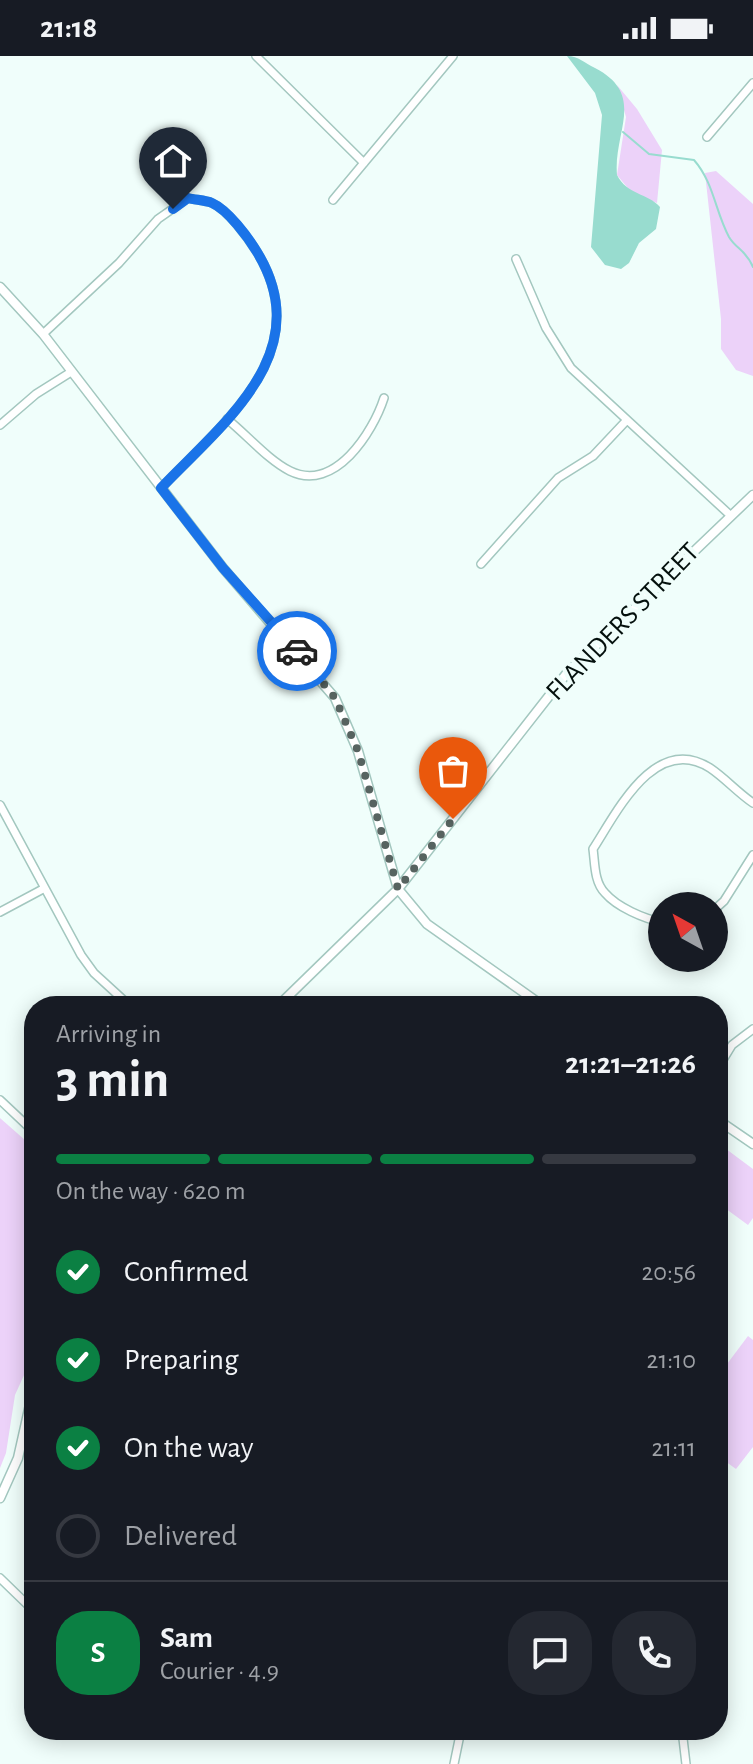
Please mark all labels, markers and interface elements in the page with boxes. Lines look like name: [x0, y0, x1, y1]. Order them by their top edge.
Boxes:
text: 21:18: [40, 13, 97, 43]
pin: [139, 127, 207, 209]
icon: home: [151, 139, 195, 183]
street label: FLANDERS STREET: [541, 538, 705, 706]
courier: [257, 611, 337, 691]
icon: car: [275, 629, 319, 673]
pin: [419, 737, 487, 819]
icon: bag: [431, 749, 475, 793]
north arrow: [648, 892, 728, 972]
map controls: [648, 892, 728, 972]
text: Arriving in: [56, 1021, 161, 1047]
text: 21:21–21:26: [565, 1049, 696, 1079]
text: 3 min: [56, 1054, 169, 1106]
text: On the way · 620 m: [56, 1178, 246, 1204]
icon: check: [56, 1250, 100, 1294]
text: Confirmed: [124, 1257, 248, 1287]
text: 20:56: [641, 1259, 696, 1285]
icon: check: [56, 1338, 100, 1382]
text: Preparing: [124, 1345, 239, 1375]
text: 21:10: [647, 1347, 696, 1373]
icon: check: [56, 1426, 100, 1470]
text: On the way: [124, 1433, 253, 1463]
text: 21:11: [651, 1435, 696, 1461]
text: Delivered: [124, 1521, 237, 1551]
button: chat: [508, 1611, 592, 1695]
button: phone: [612, 1611, 696, 1695]
text: Sam: [160, 1623, 213, 1653]
text: S: [91, 1638, 105, 1668]
text: Courier · 4.9: [160, 1658, 279, 1684]

